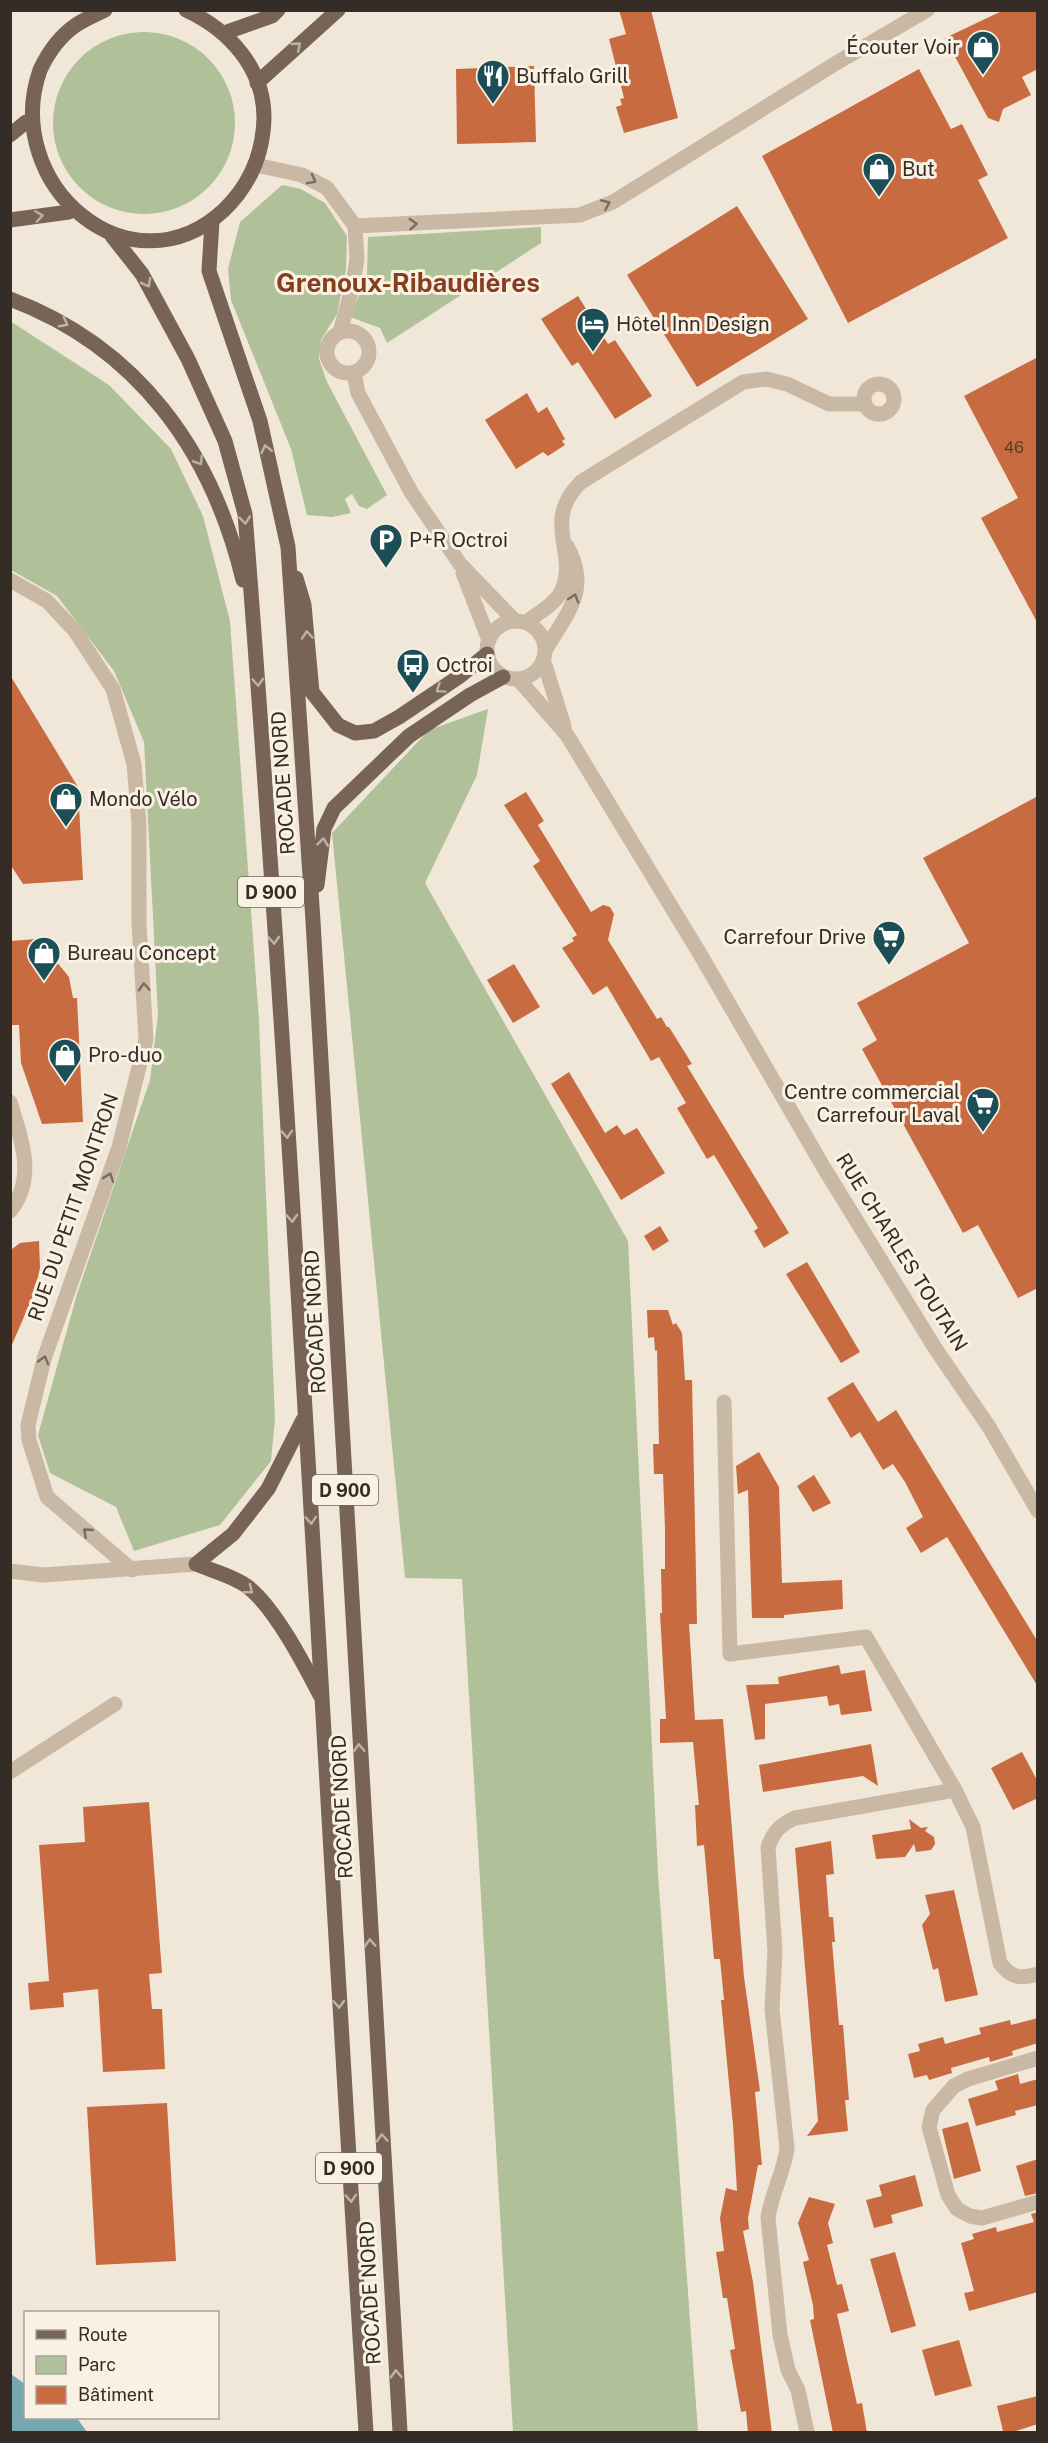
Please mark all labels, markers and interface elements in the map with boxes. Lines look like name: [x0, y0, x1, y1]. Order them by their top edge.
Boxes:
shop icon: Écouter Voir: [965, 29, 1001, 76]
place label: Écouter Voir: [846, 34, 960, 59]
one-way arrow: [290, 42, 301, 53]
restaurant icon: Buffalo Grill: [475, 58, 511, 105]
place label: Buffalo Grill: [516, 64, 628, 88]
shop icon: But: [861, 151, 897, 198]
place label: But: [902, 157, 935, 181]
one-way arrow: [306, 173, 317, 184]
one-way arrow: [600, 199, 611, 211]
one-way arrow: [35, 210, 44, 222]
one-way arrow: [409, 217, 418, 230]
district label: Grenoux-Ribaudières: [276, 267, 540, 298]
one-way arrow: [140, 277, 151, 288]
hotel icon: Hôtel Inn Design: [575, 306, 611, 353]
place label: Hôtel Inn Design: [616, 312, 770, 336]
one-way arrow: [57, 316, 68, 327]
house number: 46: [1004, 438, 1024, 457]
one-way arrow: [261, 445, 274, 455]
one-way arrow: [191, 455, 203, 465]
one-way arrow: [239, 516, 251, 525]
parking icon: P+R Octroi: [368, 522, 404, 569]
place label: P+R Octroi: [409, 528, 508, 552]
one-way arrow: [567, 594, 579, 604]
one-way arrow: [301, 630, 314, 639]
bus stop icon: Octroi: [395, 647, 431, 694]
place label: Octroi: [436, 653, 493, 677]
one-way arrow: [251, 678, 264, 687]
one-way arrow: [436, 682, 447, 693]
street label: ROCADE NORD: [266, 710, 300, 856]
shop icon: Mondo Vélo: [48, 781, 84, 828]
place label: Mondo Vélo: [89, 787, 198, 811]
one-way arrow: [316, 837, 328, 847]
road number: D 900: [238, 877, 304, 907]
supermarket icon: Carrefour Drive: [871, 919, 907, 966]
place label: Carrefour Drive: [724, 925, 866, 949]
shop icon: Bureau Concept: [26, 935, 62, 982]
one-way arrow: [268, 935, 281, 944]
place label: Bureau Concept: [67, 941, 217, 965]
one-way arrow: [137, 982, 150, 991]
shop icon: Pro-duo: [47, 1037, 83, 1084]
place label: Pro-duo: [88, 1043, 162, 1067]
place label: Centre commercial Carrefour Laval: [784, 1080, 960, 1127]
supermarket icon: Centre commercial Carrefour Laval: [965, 1086, 1001, 1133]
street label: RUE DU PETIT MONTRON: [23, 1090, 123, 1324]
one-way arrow: [280, 1130, 293, 1139]
street label: RUE CHARLES TOUTAIN: [831, 1149, 973, 1355]
one-way arrow: [102, 1172, 115, 1183]
one-way arrow: [286, 1213, 299, 1222]
street label: ROCADE NORD: [299, 1250, 331, 1394]
one-way arrow: [37, 1355, 49, 1366]
road number: D 900: [312, 1475, 378, 1505]
one-way arrow: [304, 1516, 317, 1525]
one-way arrow: [83, 1528, 94, 1539]
one-way arrow: [242, 1582, 253, 1593]
street label: ROCADE NORD: [326, 1735, 358, 1879]
one-way arrow: [353, 1744, 366, 1753]
one-way arrow: [364, 1938, 377, 1947]
one-way arrow: [333, 1999, 346, 2008]
one-way arrow: [376, 2133, 389, 2142]
road number: D 900: [316, 2153, 382, 2183]
one-way arrow: [344, 2194, 357, 2203]
street label: ROCADE NORD: [354, 2221, 386, 2365]
legend: [24, 2311, 219, 2419]
text: Route: [78, 2324, 127, 2345]
text: Parc: [78, 2354, 116, 2375]
one-way arrow: [390, 2370, 403, 2379]
text: Bâtiment: [78, 2384, 154, 2405]

